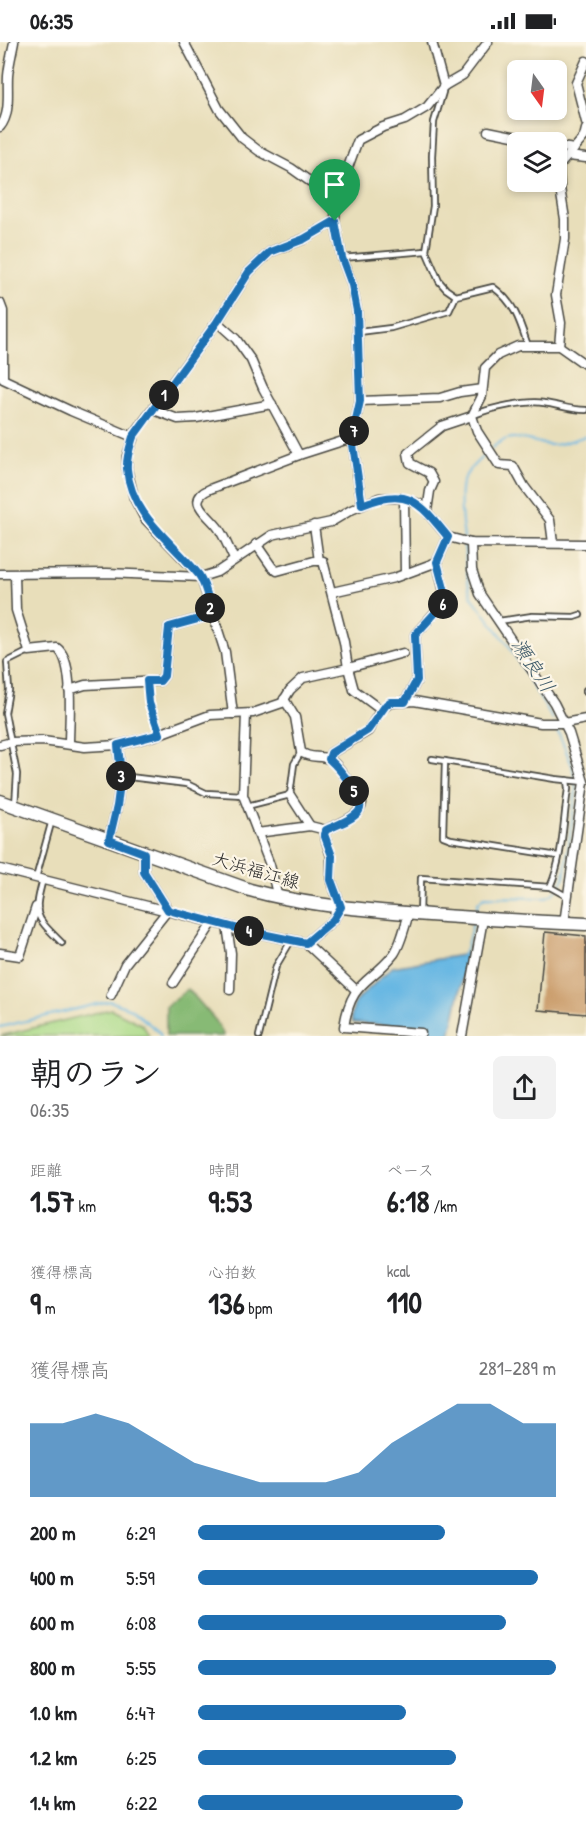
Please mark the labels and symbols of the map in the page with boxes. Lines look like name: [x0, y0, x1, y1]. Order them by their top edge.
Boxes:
north arrow: [507, 60, 567, 120]
pin: [309, 159, 360, 221]
pin: 1: [149, 380, 179, 410]
pin: 7: [339, 416, 369, 446]
pin: 6: [428, 589, 458, 619]
pin: 2: [195, 593, 225, 623]
water label: 瀬良川: [506, 632, 562, 698]
pin: 3: [106, 761, 136, 791]
pin: 5: [339, 776, 369, 806]
street label: 大浜福江線: [209, 846, 303, 894]
pin: 4: [234, 916, 264, 946]

